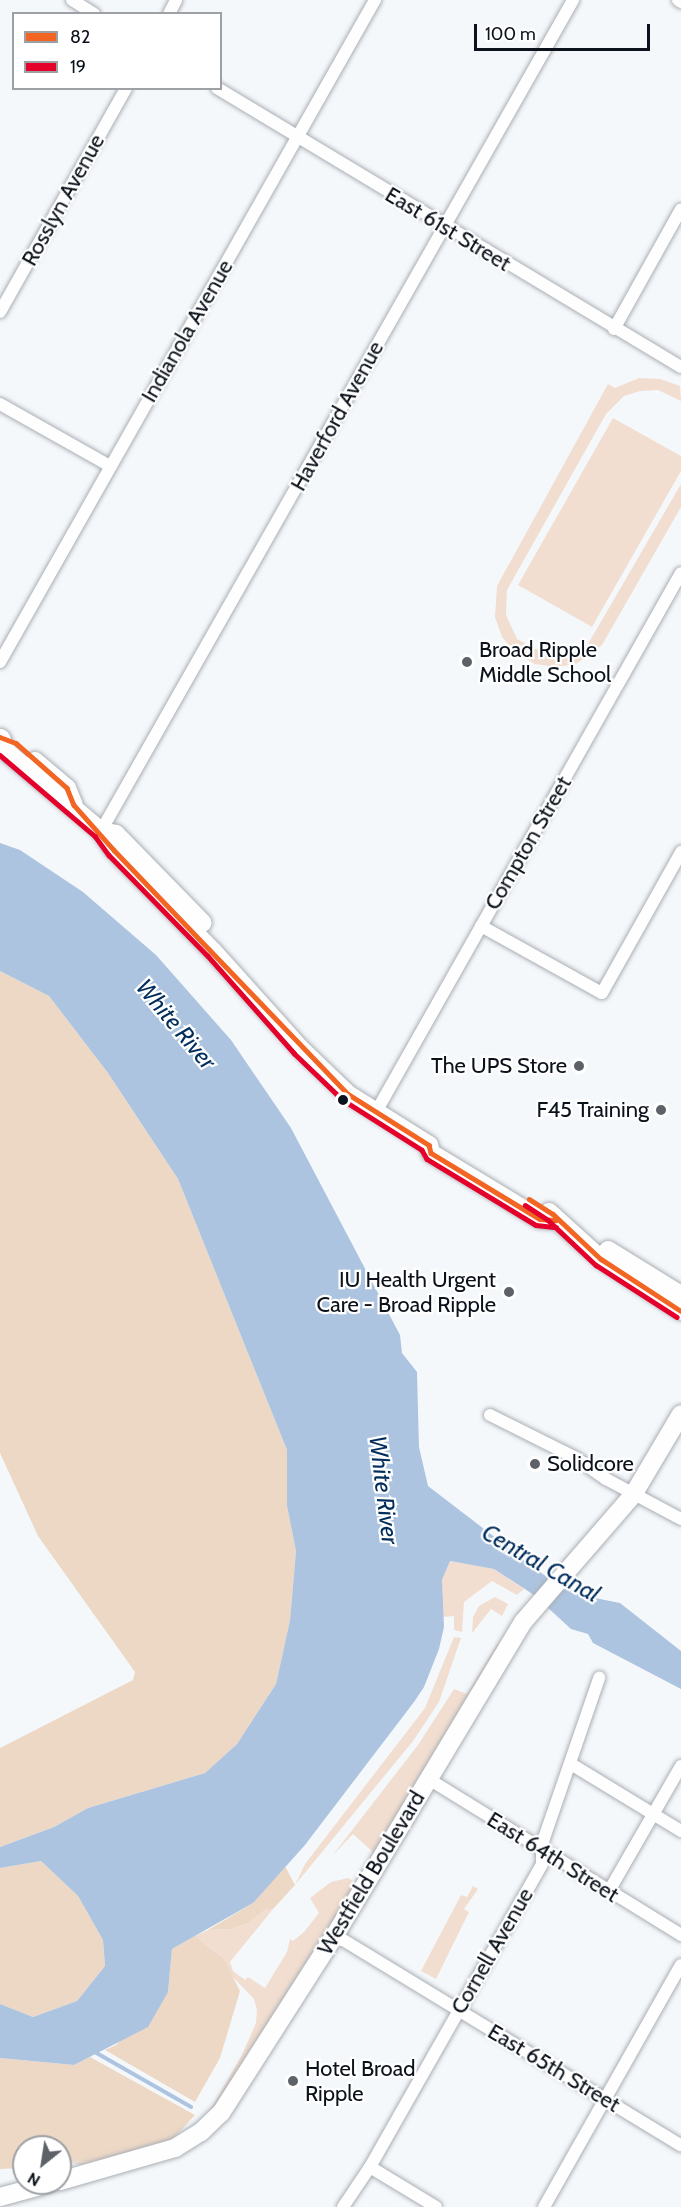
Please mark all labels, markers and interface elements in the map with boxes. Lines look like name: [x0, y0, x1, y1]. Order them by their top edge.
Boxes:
legend: [12, 12, 222, 90]
scale bar: [477, 12, 652, 50]
text: 100 m: [485, 23, 536, 45]
text: 82: [70, 26, 90, 48]
text: 19: [70, 56, 86, 78]
street label: Rosslyn Avenue: [16, 130, 110, 270]
street label: East 61st Street: [380, 181, 516, 277]
street label: Indianola Avenue: [136, 255, 238, 407]
street label: Haverford Avenue: [285, 337, 389, 495]
place label: Broad Ripple Middle School: [479, 636, 611, 688]
marker: Broad Ripple Middle School: [460, 655, 474, 669]
street label: Compton Street: [479, 771, 577, 915]
water label: White River: [130, 973, 222, 1075]
place label: The UPS Store: [431, 1053, 567, 1079]
marker: The UPS Store: [572, 1059, 586, 1073]
unlabelled marker: [337, 1094, 349, 1106]
place label: F45 Training: [537, 1097, 649, 1123]
marker: F45 Training: [654, 1103, 668, 1117]
place label: IU Health Urgent Care - Broad Ripple: [317, 1266, 496, 1318]
marker: IU Health Urgent Care - Broad Ripple: [500, 1283, 518, 1301]
water label: White River: [363, 1434, 405, 1546]
place label: Solidcore: [547, 1451, 634, 1477]
marker: Solidcore: [528, 1457, 542, 1471]
water label: Central Canal: [477, 1518, 605, 1608]
street label: Westfield Boulevard: [312, 1786, 430, 1960]
street label: East 64th Street: [482, 1806, 624, 1908]
street label: Cornell Avenue: [445, 1883, 539, 2019]
street label: East 65th Street: [483, 2018, 625, 2118]
place label: Hotel Broad Ripple: [305, 2055, 415, 2106]
marker: Hotel Broad Ripple: [286, 2074, 300, 2088]
north arrow: [12, 2135, 72, 2195]
text: N: [24, 2168, 43, 2190]

